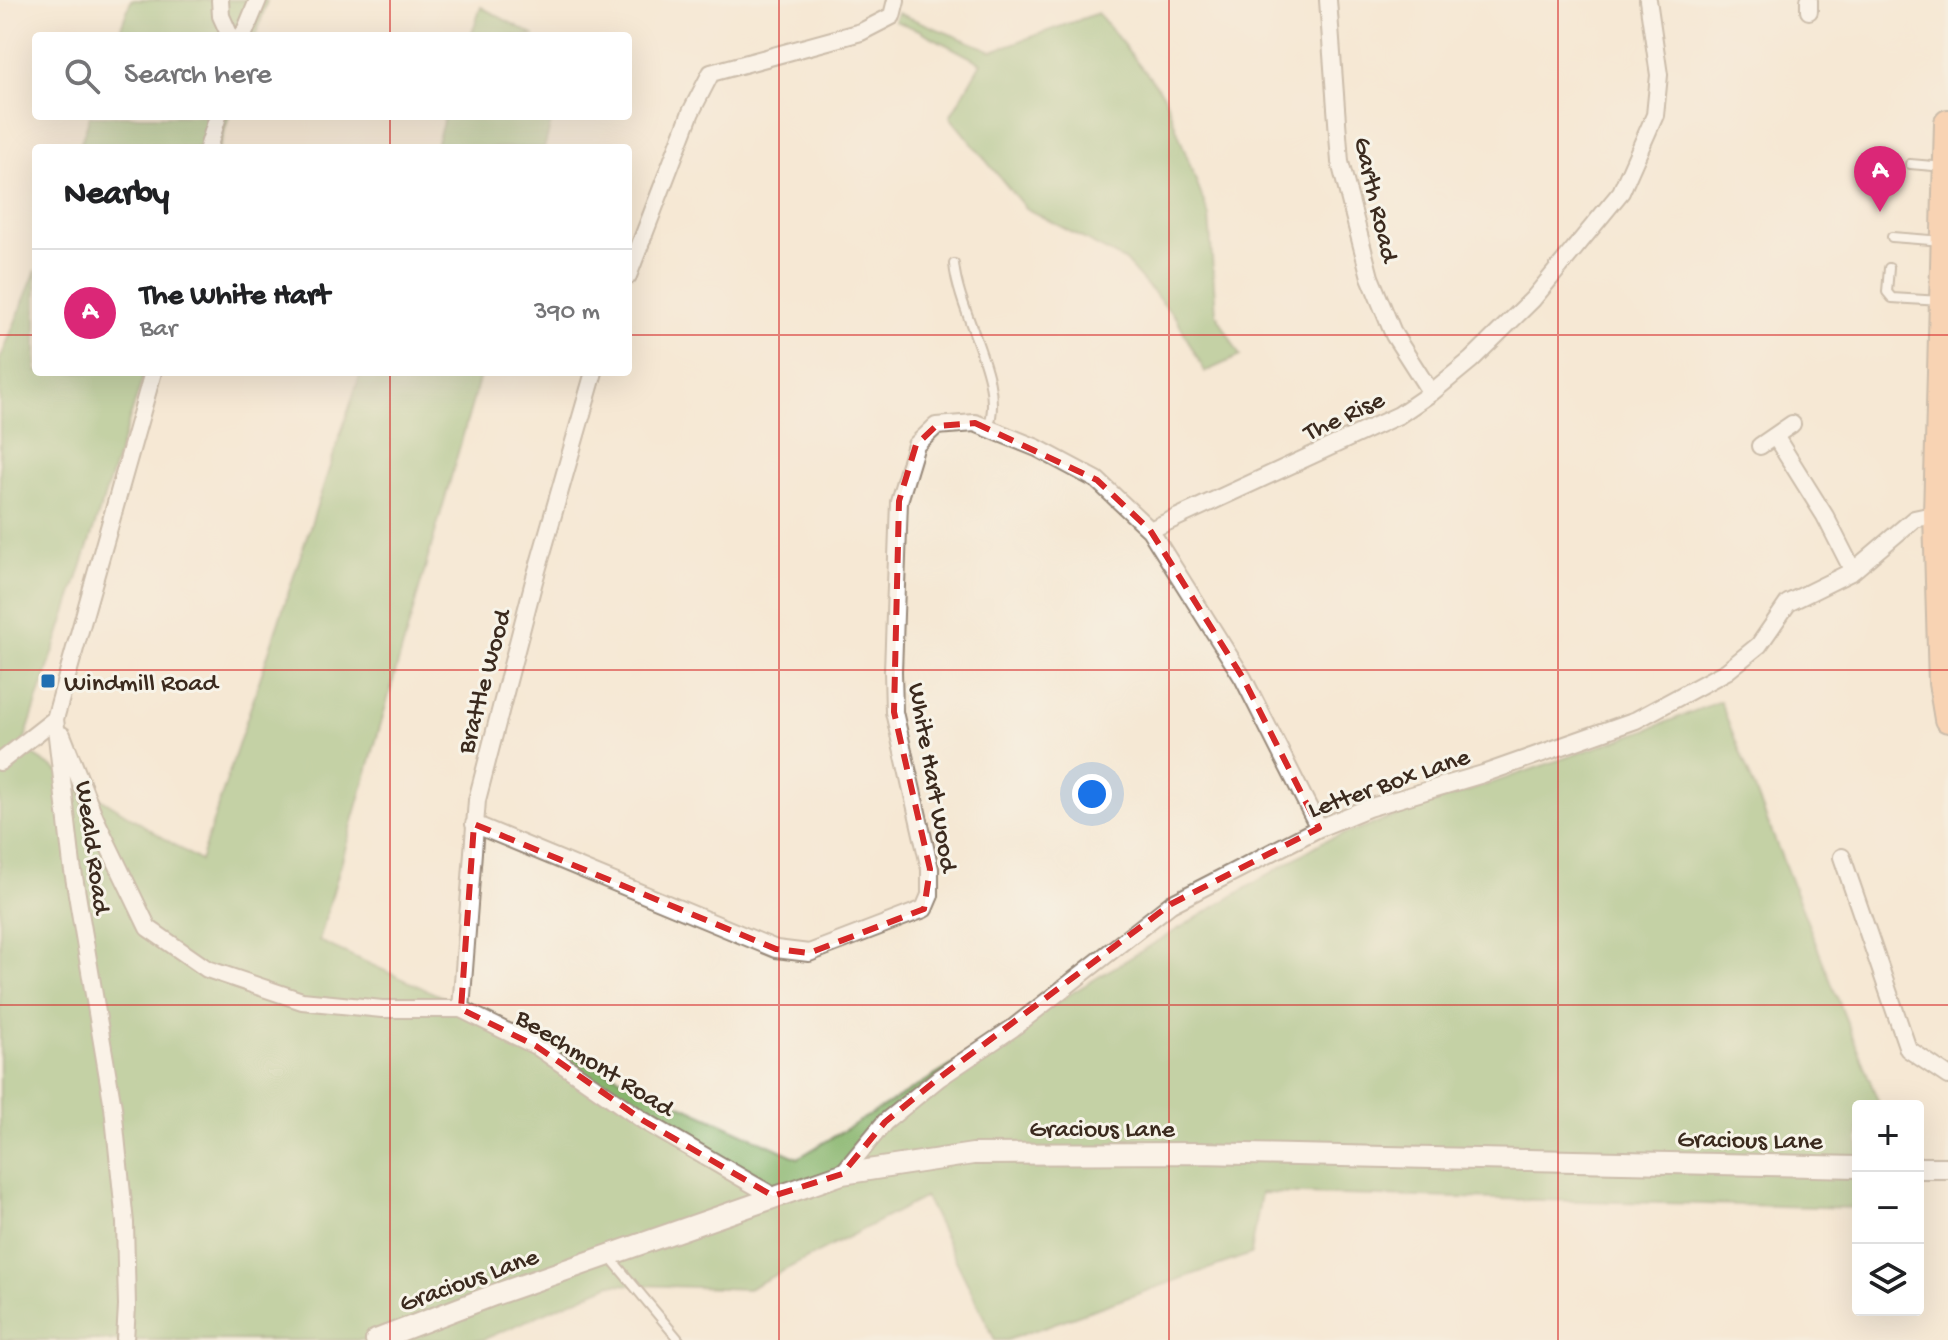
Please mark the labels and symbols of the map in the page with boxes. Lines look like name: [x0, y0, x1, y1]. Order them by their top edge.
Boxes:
street label: Garth Road: [1344, 134, 1403, 267]
pin: A: [1854, 146, 1906, 212]
street label: The Rise: [1298, 386, 1391, 451]
street label: Brattle Wood: [452, 605, 521, 759]
place label: Windmill Road: [64, 670, 220, 701]
marker: Windmill Road: [39, 672, 57, 690]
street label: White Hart Wood: [899, 681, 963, 876]
street label: Letter Box Lane: [1304, 743, 1475, 827]
your location: [1072, 774, 1112, 814]
street label: Weald Road: [66, 779, 115, 918]
street label: Beechmont Road: [508, 1003, 680, 1127]
street label: Gracious Lane: [1029, 1116, 1175, 1147]
street label: Gracious Lane: [1677, 1126, 1824, 1159]
street label: Gracious Lane: [396, 1243, 544, 1322]

